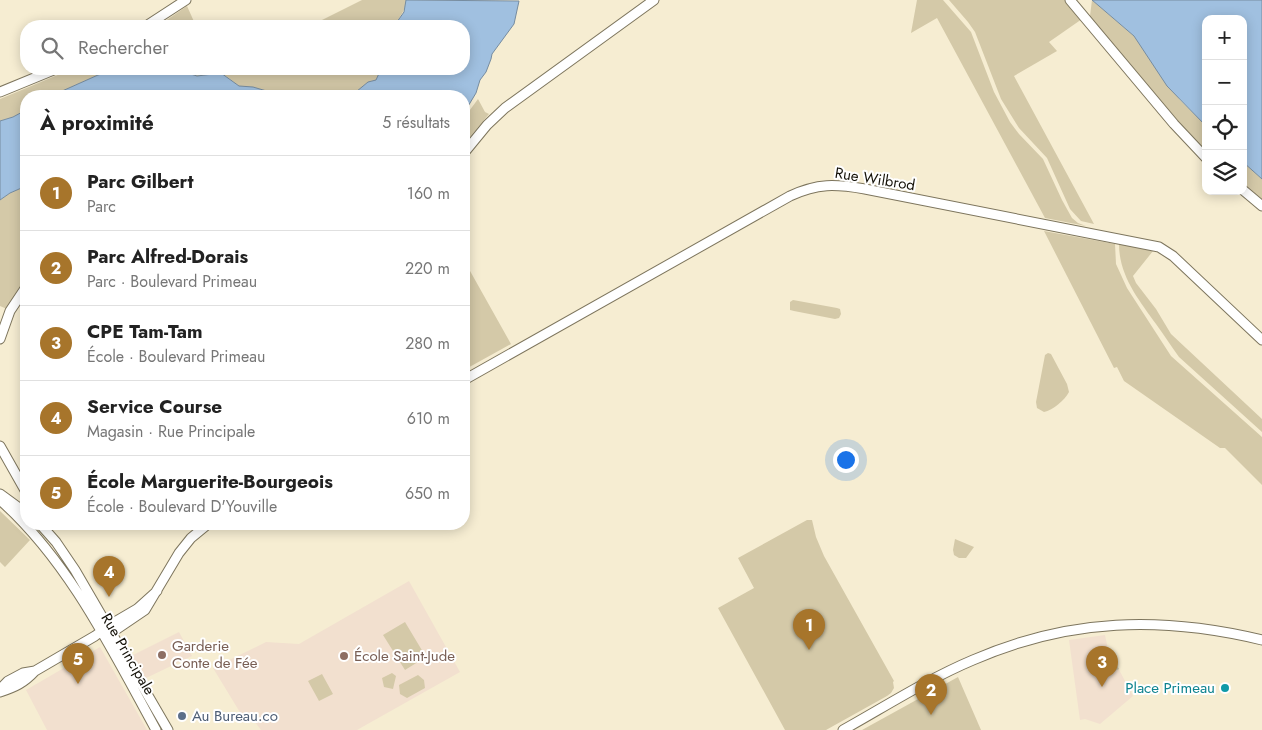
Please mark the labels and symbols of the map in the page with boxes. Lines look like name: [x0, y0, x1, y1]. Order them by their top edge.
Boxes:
street label: Rue Wilbrod: [833, 162, 917, 196]
your location: [833, 447, 859, 473]
pin: 4: [93, 556, 125, 597]
street label: Rue Principale: [96, 609, 160, 699]
pin: 1: [793, 609, 825, 650]
place label: Garderie Conte de Fée: [172, 635, 258, 674]
pin: 5: [62, 643, 94, 684]
place label: École Saint-Jude: [354, 645, 455, 667]
pin: 3: [1086, 646, 1118, 687]
marker: Garderie Conte de Fée: [156, 649, 168, 661]
marker: École Saint-Jude: [338, 650, 350, 662]
pin: 2: [915, 674, 947, 715]
place label: Place Primeau: [1125, 677, 1215, 699]
marker: Place Primeau: [1219, 682, 1231, 694]
place label: Au Bureau.co: [192, 705, 278, 727]
marker: Au Bureau.co: [176, 710, 188, 722]

